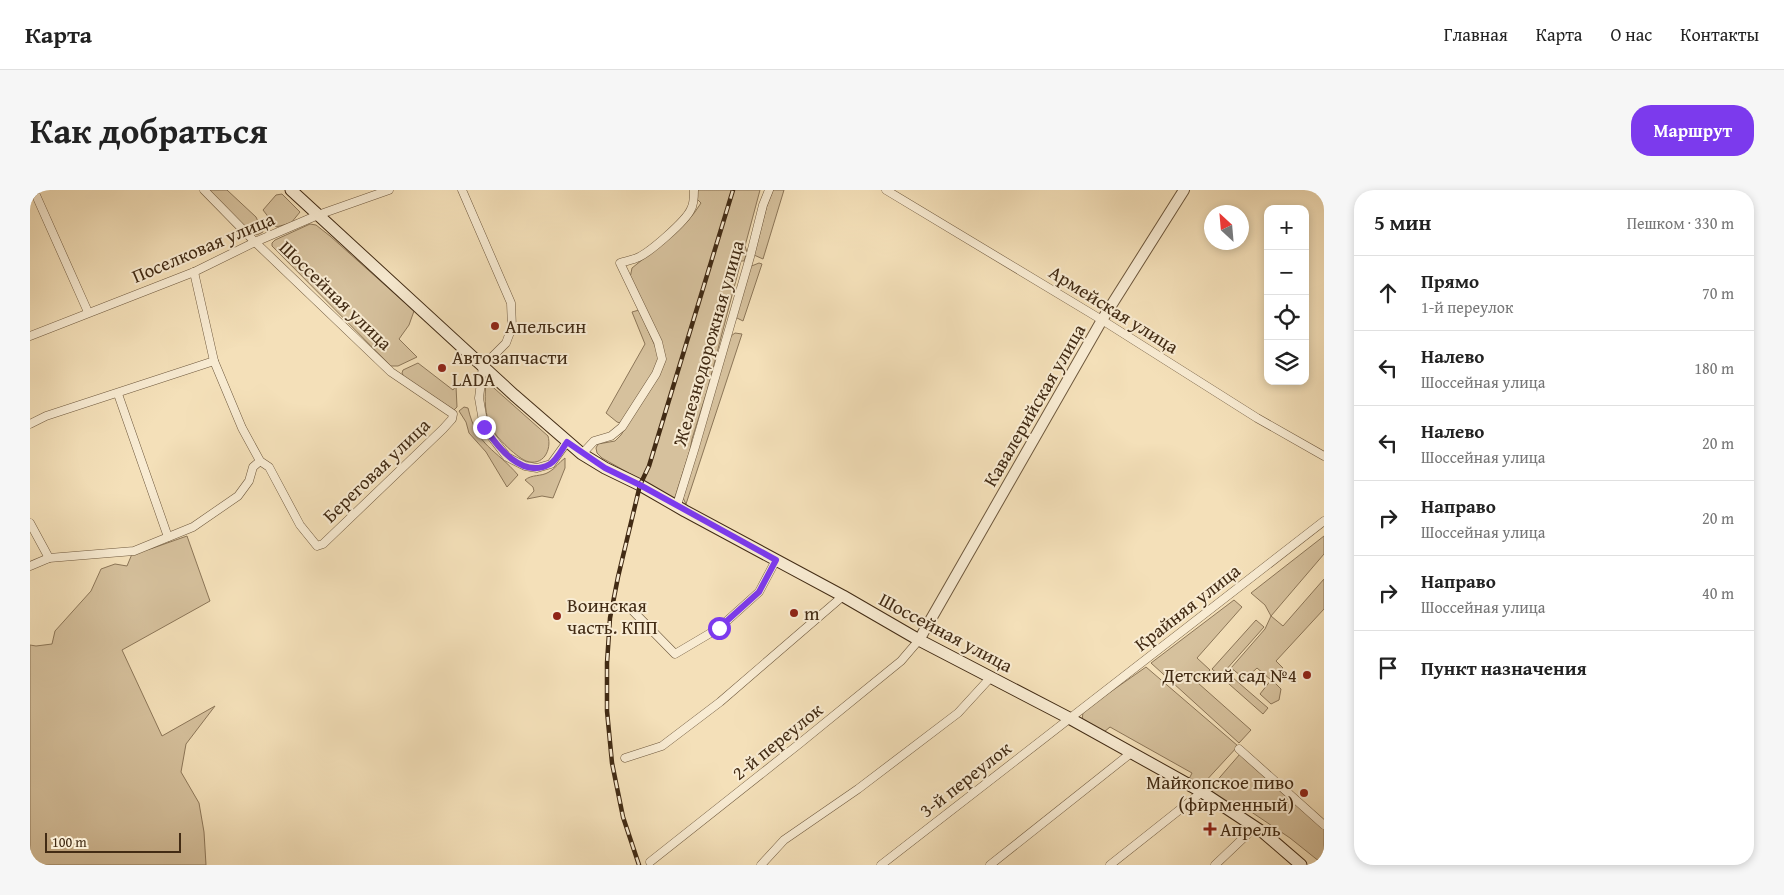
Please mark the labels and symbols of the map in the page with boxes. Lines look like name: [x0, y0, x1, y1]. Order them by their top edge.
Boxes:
street label: Поселковая улица: [127, 204, 279, 290]
north arrow: [1204, 205, 1249, 250]
street label: Шоссейная улица: [273, 234, 399, 356]
street label: Железнодорожная улица: [665, 237, 751, 450]
street label: Армейская улица: [1044, 258, 1184, 360]
place label: Апельсин: [505, 312, 586, 340]
street label: Кавалерийская улица: [976, 318, 1092, 492]
marker: Апельсин: [489, 320, 501, 332]
place label: Автозапчасти LADA: [452, 343, 568, 393]
marker: Автозапчасти LADA: [436, 362, 448, 374]
street label: Береговая улица: [316, 411, 436, 529]
route end: [473, 416, 496, 439]
street label: Крайняя улица: [1128, 557, 1246, 657]
street label: Шоссейная улица: [874, 585, 1018, 679]
place label: Воинская часть. КПП: [567, 591, 658, 641]
place label: m: [804, 599, 820, 627]
marker: m: [788, 607, 800, 619]
marker: Воинская часть. КПП: [551, 610, 563, 622]
route start: [708, 617, 731, 640]
place label: Детский сад №4: [1162, 661, 1297, 689]
marker: Детский сад №4: [1301, 669, 1313, 681]
street label: 2-й переулок: [726, 696, 828, 786]
street label: 3-й переулок: [913, 734, 1017, 824]
place label: Майкопское пиво (фирменный): [1146, 768, 1294, 818]
marker: Майкопское пиво (фирменный): [1298, 787, 1310, 799]
place label: Апрель: [1220, 815, 1281, 843]
marker: Апрель: [1204, 823, 1216, 835]
scale bar: [45, 830, 181, 853]

